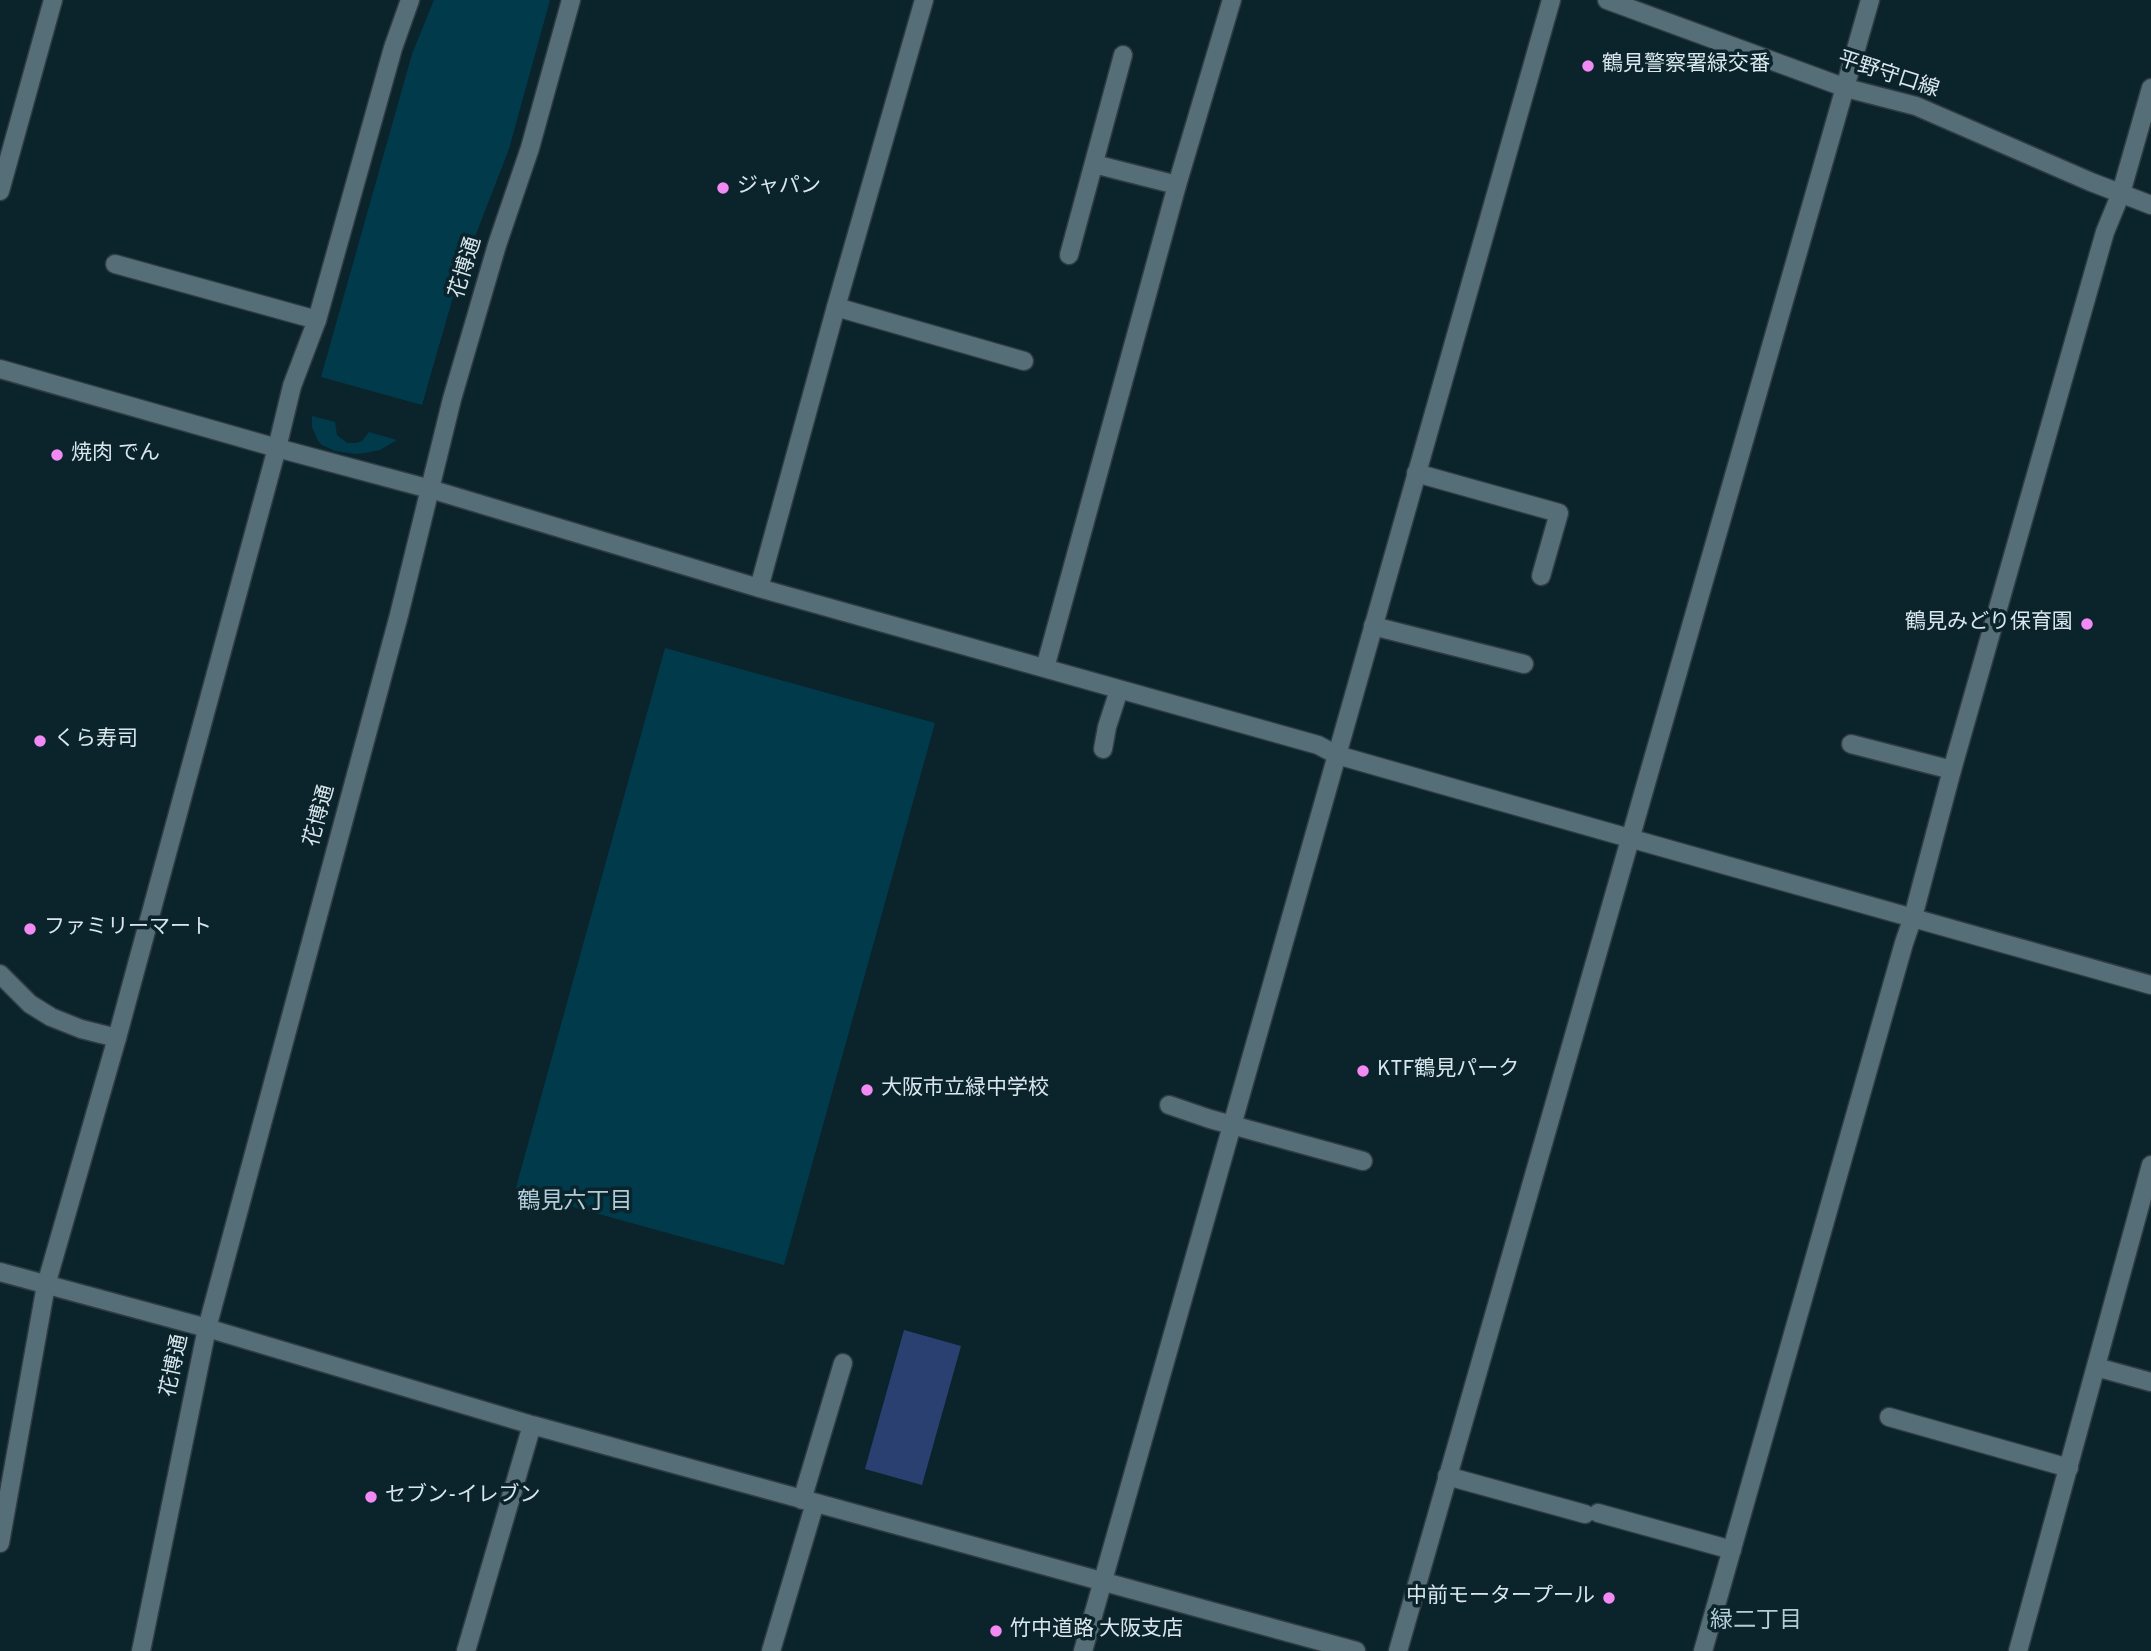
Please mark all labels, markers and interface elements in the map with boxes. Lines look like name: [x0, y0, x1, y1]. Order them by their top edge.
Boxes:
street label: 平野守口線: [1834, 48, 1942, 104]
place label: 鶴見警察署緑交番: [1602, 53, 1770, 79]
marker: 鶴見警察署緑交番: [1580, 58, 1596, 74]
place label: ジャパン: [737, 175, 821, 201]
marker: ジャパン: [715, 180, 731, 196]
street label: 花博通: [446, 234, 488, 302]
place label: 焼肉 でん: [71, 442, 160, 468]
marker: 焼肉 でん: [49, 447, 65, 463]
place label: 鶴見みどり保育園: [1905, 611, 2073, 637]
marker: 鶴見みどり保育園: [2079, 616, 2095, 632]
place label: くら寿司: [54, 728, 138, 754]
marker: くら寿司: [32, 733, 48, 749]
street label: 花博通: [301, 782, 341, 850]
place label: ファミリーマート: [44, 916, 212, 942]
marker: ファミリーマート: [22, 921, 38, 937]
place label: KTF鶴見パーク: [1377, 1058, 1519, 1084]
marker: KTF鶴見パーク: [1355, 1063, 1371, 1079]
place label: 大阪市立緑中学校: [881, 1077, 1049, 1103]
marker: 大阪市立緑中学校: [859, 1082, 875, 1098]
district label: 鶴見六丁目: [518, 1189, 632, 1217]
street label: 花博通: [157, 1333, 195, 1399]
place label: セブン-イレブン: [385, 1484, 540, 1510]
marker: セブン-イレブン: [363, 1489, 379, 1505]
place label: 中前モータープール: [1406, 1585, 1595, 1611]
marker: 中前モータープール: [1601, 1590, 1617, 1606]
district label: 緑二丁目: [1710, 1608, 1802, 1636]
place label: 竹中道路 大阪支店: [1010, 1618, 1183, 1644]
marker: 竹中道路 大阪支店: [988, 1623, 1004, 1639]

